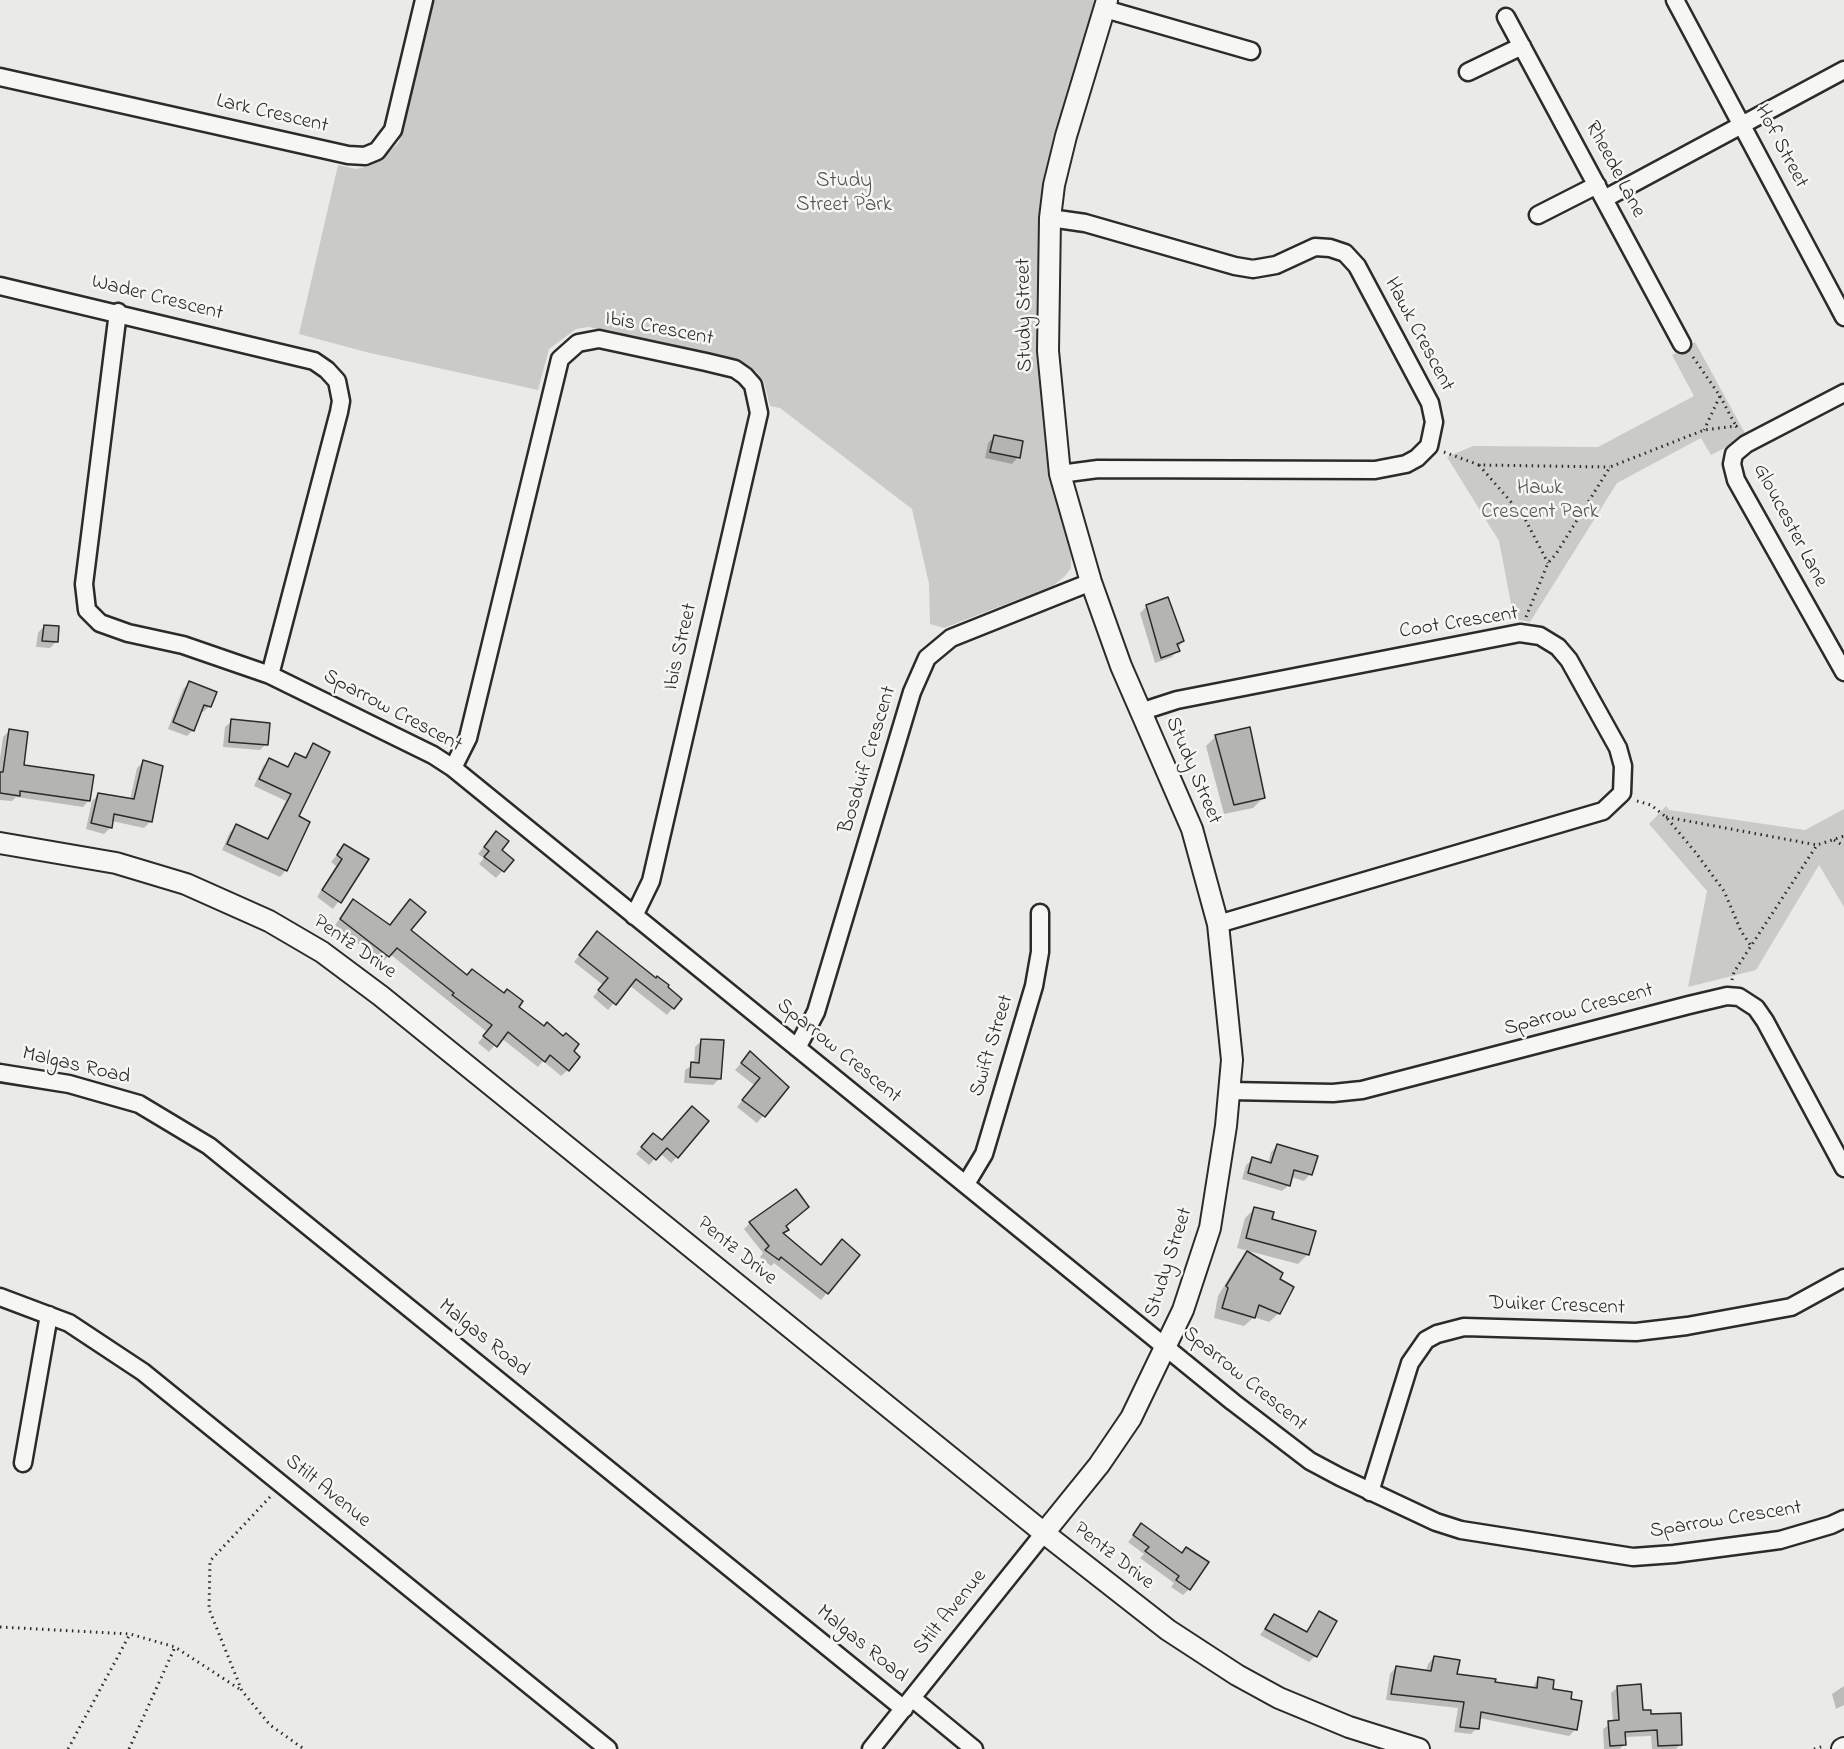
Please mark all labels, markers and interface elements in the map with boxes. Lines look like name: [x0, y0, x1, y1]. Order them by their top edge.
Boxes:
street label: Lark Crescent: [213, 90, 331, 140]
street label: Hof Street: [1748, 101, 1812, 193]
street label: Rheede Lane: [1578, 117, 1650, 223]
park label: Study Street Park: [796, 170, 892, 220]
street label: Study Street: [1012, 258, 1040, 372]
street label: Wader Crescent: [89, 270, 225, 328]
street label: Hawk Crescent: [1377, 274, 1459, 396]
street label: Ibis Crescent: [603, 307, 715, 353]
street label: Gloucester Lane: [1746, 460, 1832, 592]
park label: Hawk Crescent Park: [1481, 477, 1599, 527]
street label: Ibis Street: [660, 601, 704, 693]
street label: Coot Crescent: [1398, 602, 1520, 646]
street label: Sparrow Crescent: [318, 665, 466, 759]
street label: Bosduif Crescent: [835, 683, 903, 837]
street label: Study Street: [1158, 714, 1226, 828]
street label: Pentz Drive: [308, 910, 400, 986]
street label: Sparrow Crescent: [1502, 979, 1656, 1043]
street label: Swift Street: [966, 992, 1020, 1100]
street label: Sparrow Crescent: [770, 994, 906, 1110]
street label: Malgas Road: [20, 1042, 132, 1092]
street label: Study Street: [1140, 1205, 1200, 1321]
street label: Pentz Drive: [691, 1212, 781, 1292]
street label: Duiker Crescent: [1489, 1292, 1625, 1322]
street label: Malgas Road: [432, 1295, 534, 1383]
street label: Sparrow Crescent: [1176, 1322, 1312, 1438]
street label: Stilt Avenue: [279, 1450, 375, 1534]
street label: Sparrow Crescent: [1648, 1497, 1804, 1545]
street label: Pentz Drive: [1068, 1518, 1158, 1596]
street label: Stilt Avenue: [909, 1565, 993, 1661]
street label: Malgas Road: [810, 1601, 912, 1689]

